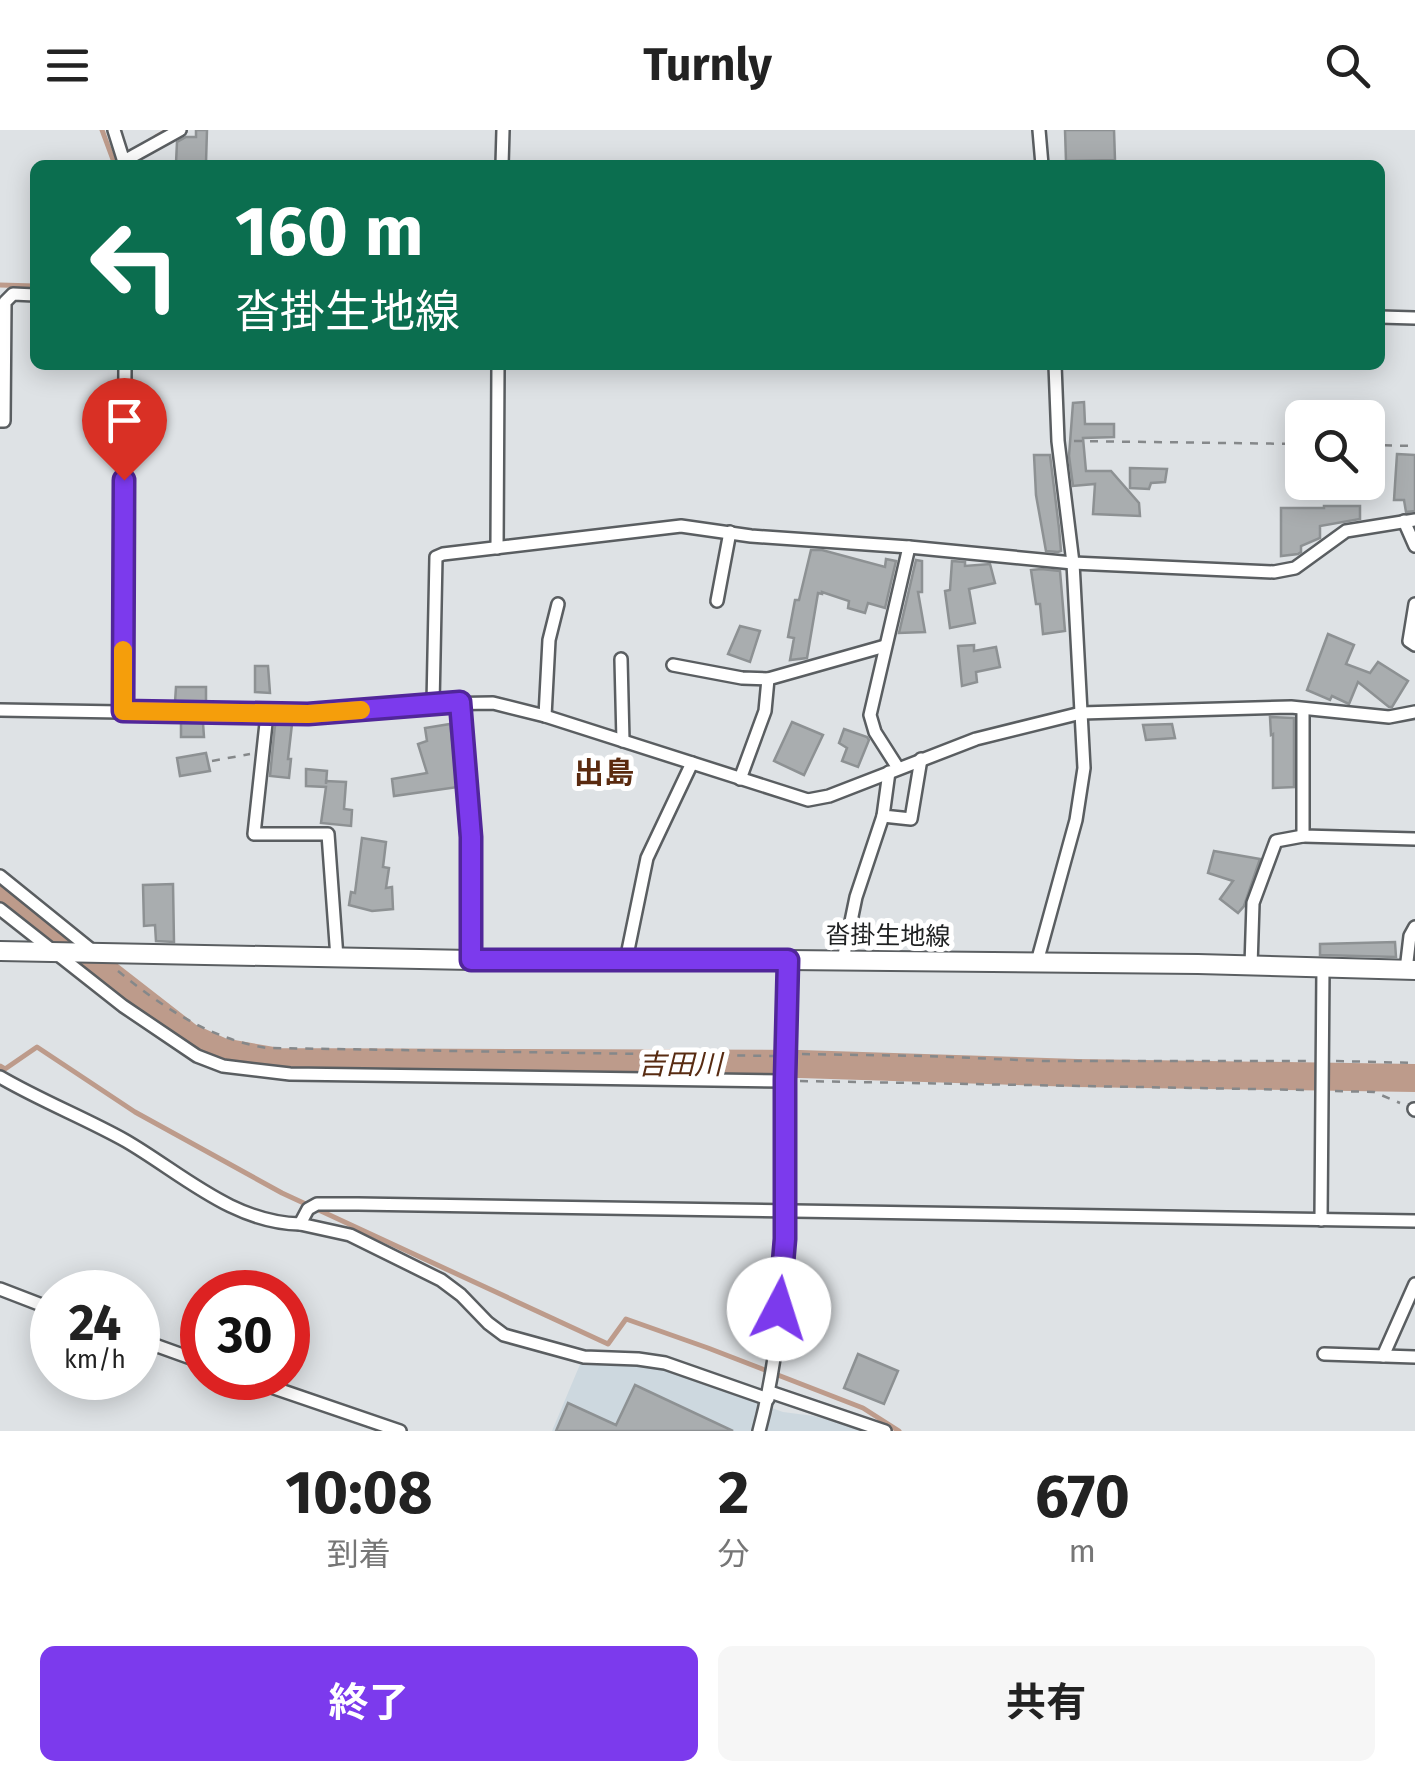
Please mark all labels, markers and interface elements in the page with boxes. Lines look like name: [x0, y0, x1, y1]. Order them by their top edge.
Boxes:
icon: menu: [40, 38, 95, 93]
text: Turnly: [643, 38, 772, 92]
icon: search: [1320, 38, 1375, 93]
text: 160 m: [235, 190, 424, 274]
icon: left: [70, 200, 200, 330]
text: 沓掛生地線: [235, 285, 460, 339]
pin: [82, 378, 167, 481]
icon: arrive: [97, 393, 152, 448]
map controls: [1285, 400, 1385, 500]
button: search: [1285, 400, 1385, 500]
district label: 出島: [574, 755, 634, 791]
street label: 沓掛生地線: [825, 920, 951, 952]
water label: 吉田川: [638, 1048, 725, 1081]
position arrow: [727, 1257, 831, 1361]
speed limit sign: 30: [180, 1270, 310, 1400]
text: 24: [69, 1293, 121, 1353]
text: km/h: [64, 1345, 126, 1375]
text: 10:08: [285, 1457, 433, 1529]
text: 2: [718, 1457, 749, 1529]
text: 670: [1035, 1461, 1130, 1533]
text: m: [1069, 1532, 1096, 1570]
text: 到着: [327, 1535, 391, 1573]
text: 分: [718, 1535, 750, 1573]
button: 終了: [40, 1646, 698, 1761]
button: 共有: [718, 1646, 1375, 1761]

